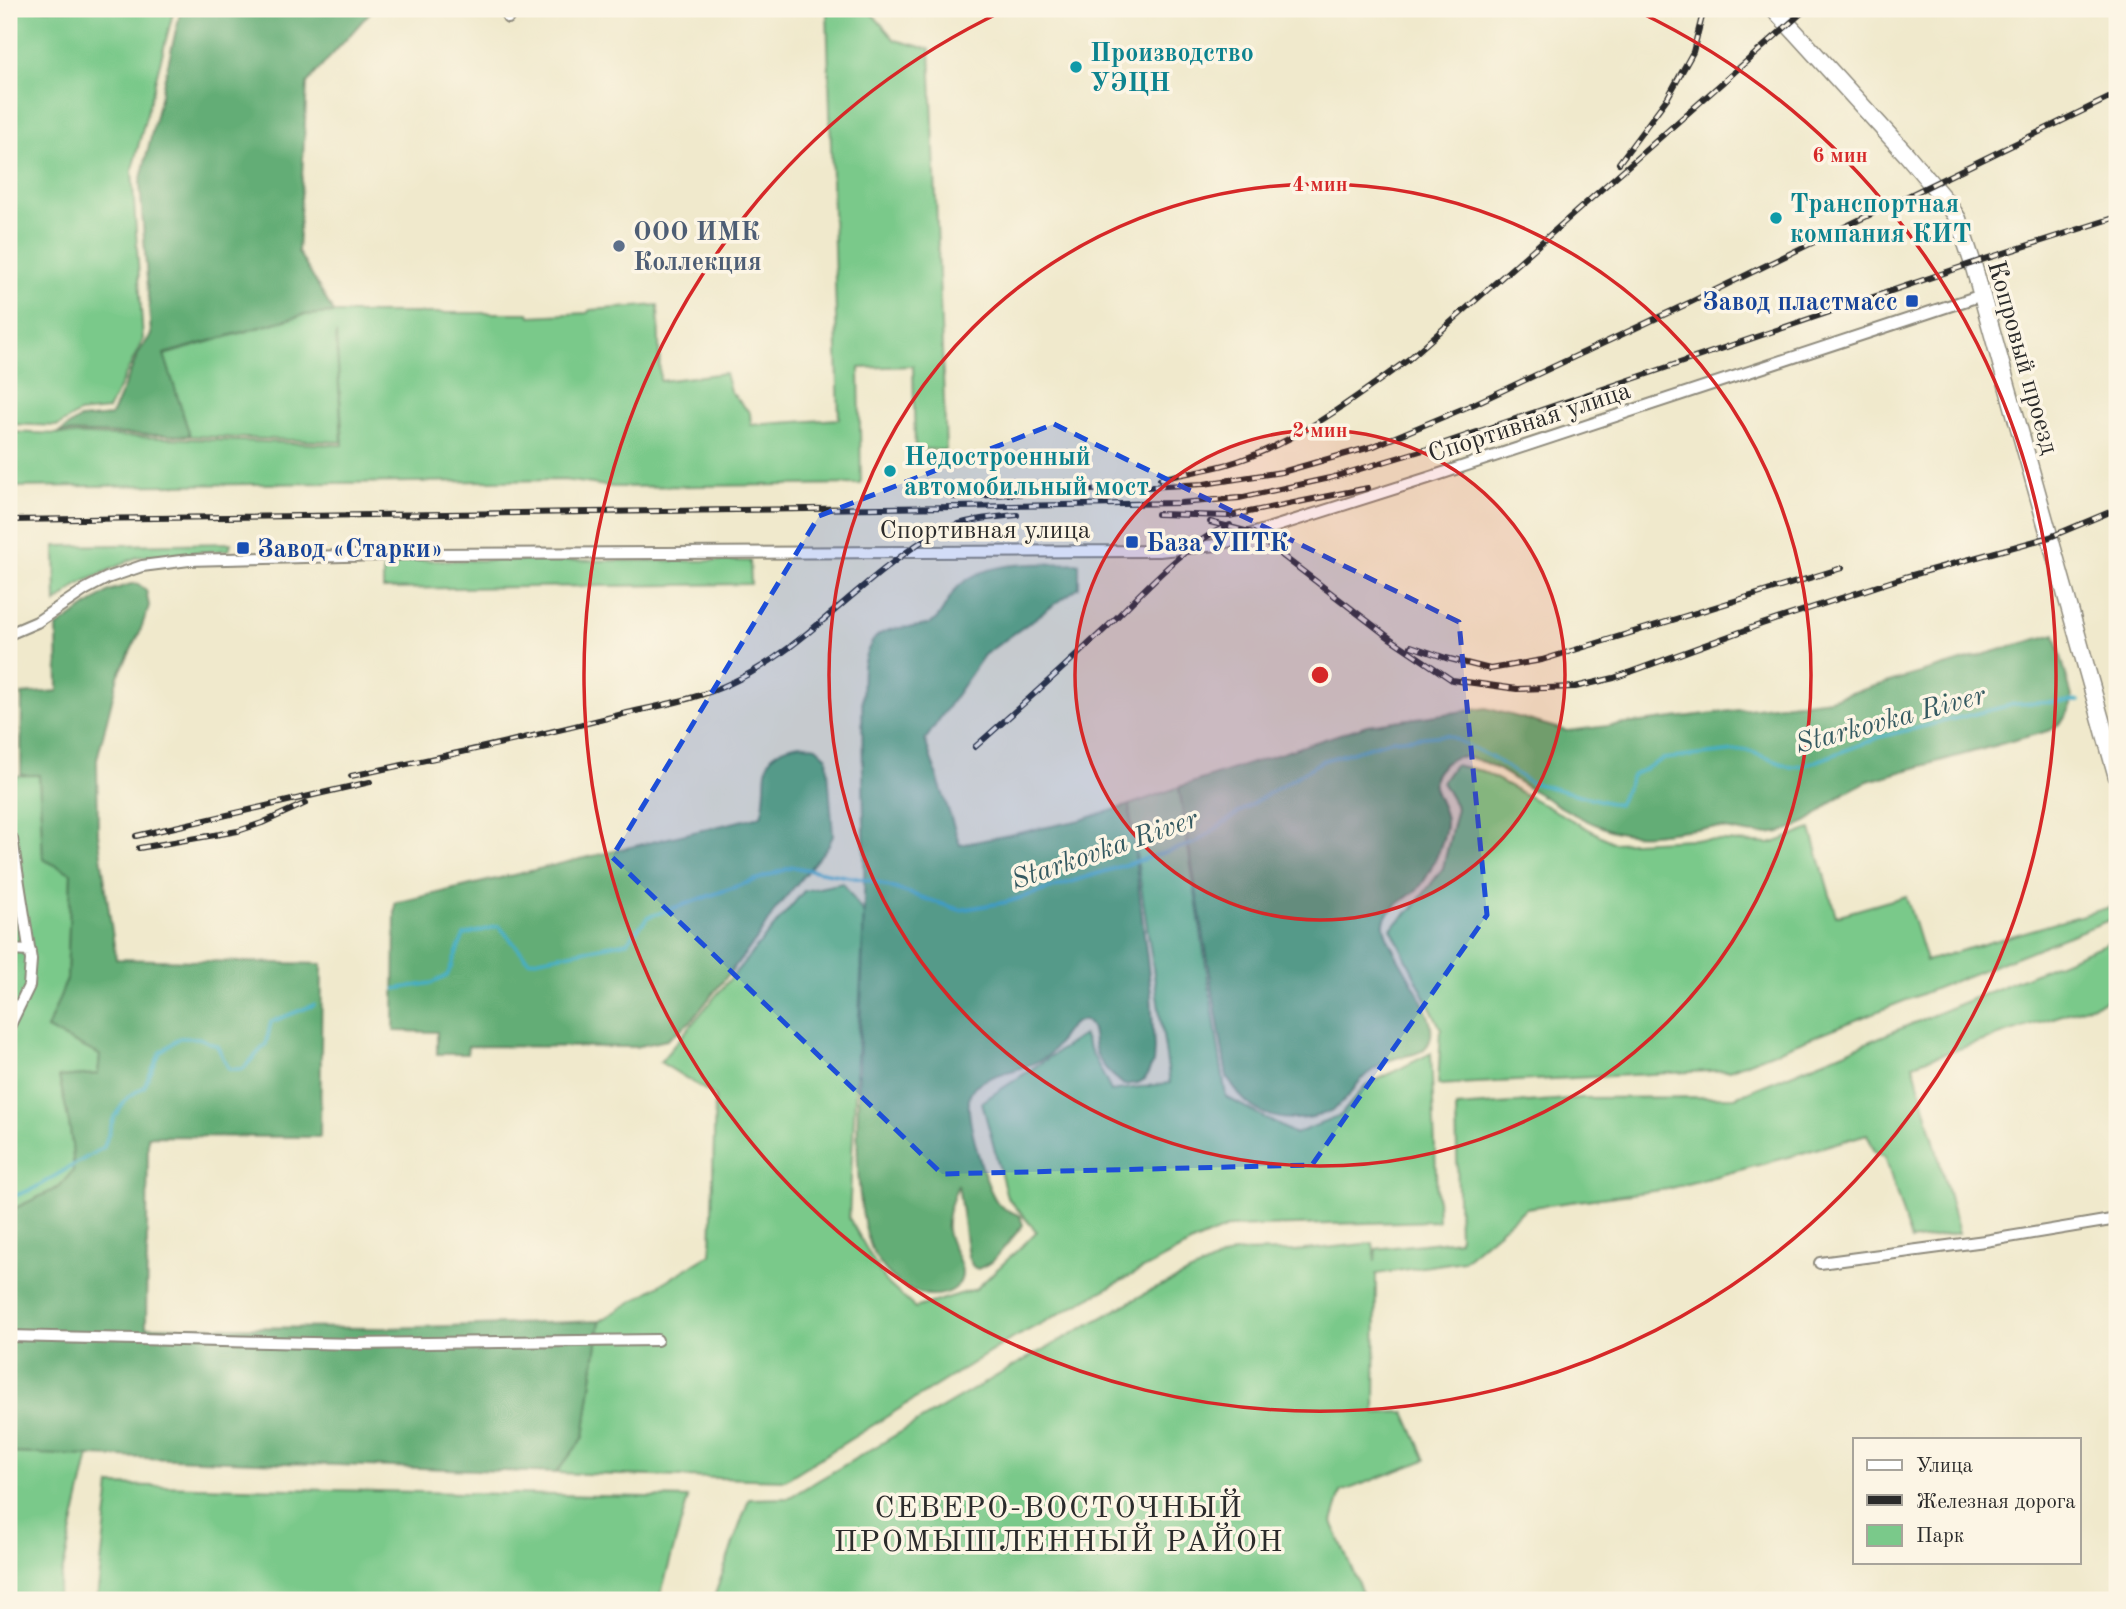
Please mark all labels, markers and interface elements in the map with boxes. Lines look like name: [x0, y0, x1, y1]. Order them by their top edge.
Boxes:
place label: Производство УЭЦН: [1090, 41, 1254, 97]
marker: Производство УЭЦН: [1068, 59, 1084, 75]
text: 6 мин: [1812, 146, 1868, 167]
text: 4 мин: [1292, 175, 1348, 196]
place label: Транспортная компания КИТ: [1790, 192, 1971, 248]
marker: Транспортная компания КИТ: [1768, 210, 1784, 226]
place label: ООО ИМК Коллекция: [633, 220, 762, 276]
marker: ООО ИМК Коллекция: [611, 238, 627, 254]
street label: Копровый проезд: [1982, 258, 2062, 457]
place label: Завод пластмасс: [1702, 290, 1898, 316]
marker: Завод пластмасс: [1904, 293, 1920, 309]
street label: Спортивная улица: [1425, 378, 1634, 468]
text: 2 мин: [1292, 421, 1348, 442]
place label: Недостроенный автомобильный мост: [904, 445, 1149, 501]
marker: Недостроенный автомобильный мост: [882, 463, 898, 479]
street label: Спортивная улица: [879, 518, 1091, 544]
place label: База УПТК: [1146, 531, 1288, 557]
marker: База УПТК: [1124, 534, 1140, 550]
place label: Завод «Старки»: [257, 537, 443, 563]
marker: Завод «Старки»: [235, 540, 251, 556]
centre of rings: [1308, 663, 1332, 687]
water label: Starkovka River: [1793, 682, 1990, 760]
water label: Starkovka River: [1008, 805, 1203, 896]
legend: [1853, 1438, 2080, 1564]
text: Улица: [1916, 1456, 1973, 1477]
district label: СЕВЕРО-ВОСТОЧНЫЙ ПРОМЫШЛЕННЫЙ РАЙОН: [834, 1488, 1284, 1558]
text: Железная дорога: [1916, 1492, 2076, 1513]
text: Парк: [1916, 1526, 1965, 1547]

